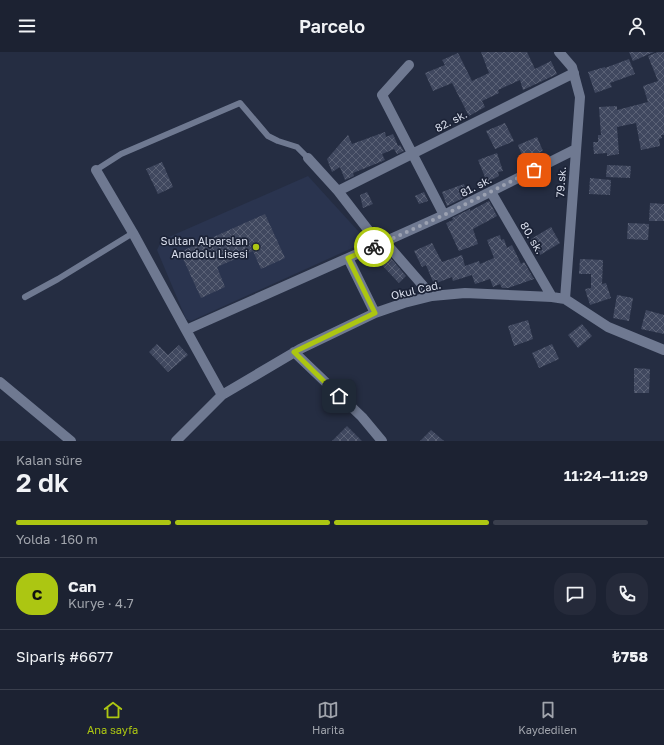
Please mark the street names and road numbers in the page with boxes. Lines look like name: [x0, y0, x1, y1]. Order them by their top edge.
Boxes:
street label: 82. sk.: [432, 107, 469, 134]
street label: 79.sk.: [553, 166, 568, 198]
street label: 81. sk.: [458, 172, 494, 199]
street label: 80. sk.: [518, 219, 547, 256]
street label: Okul Cad.: [390, 277, 442, 302]

